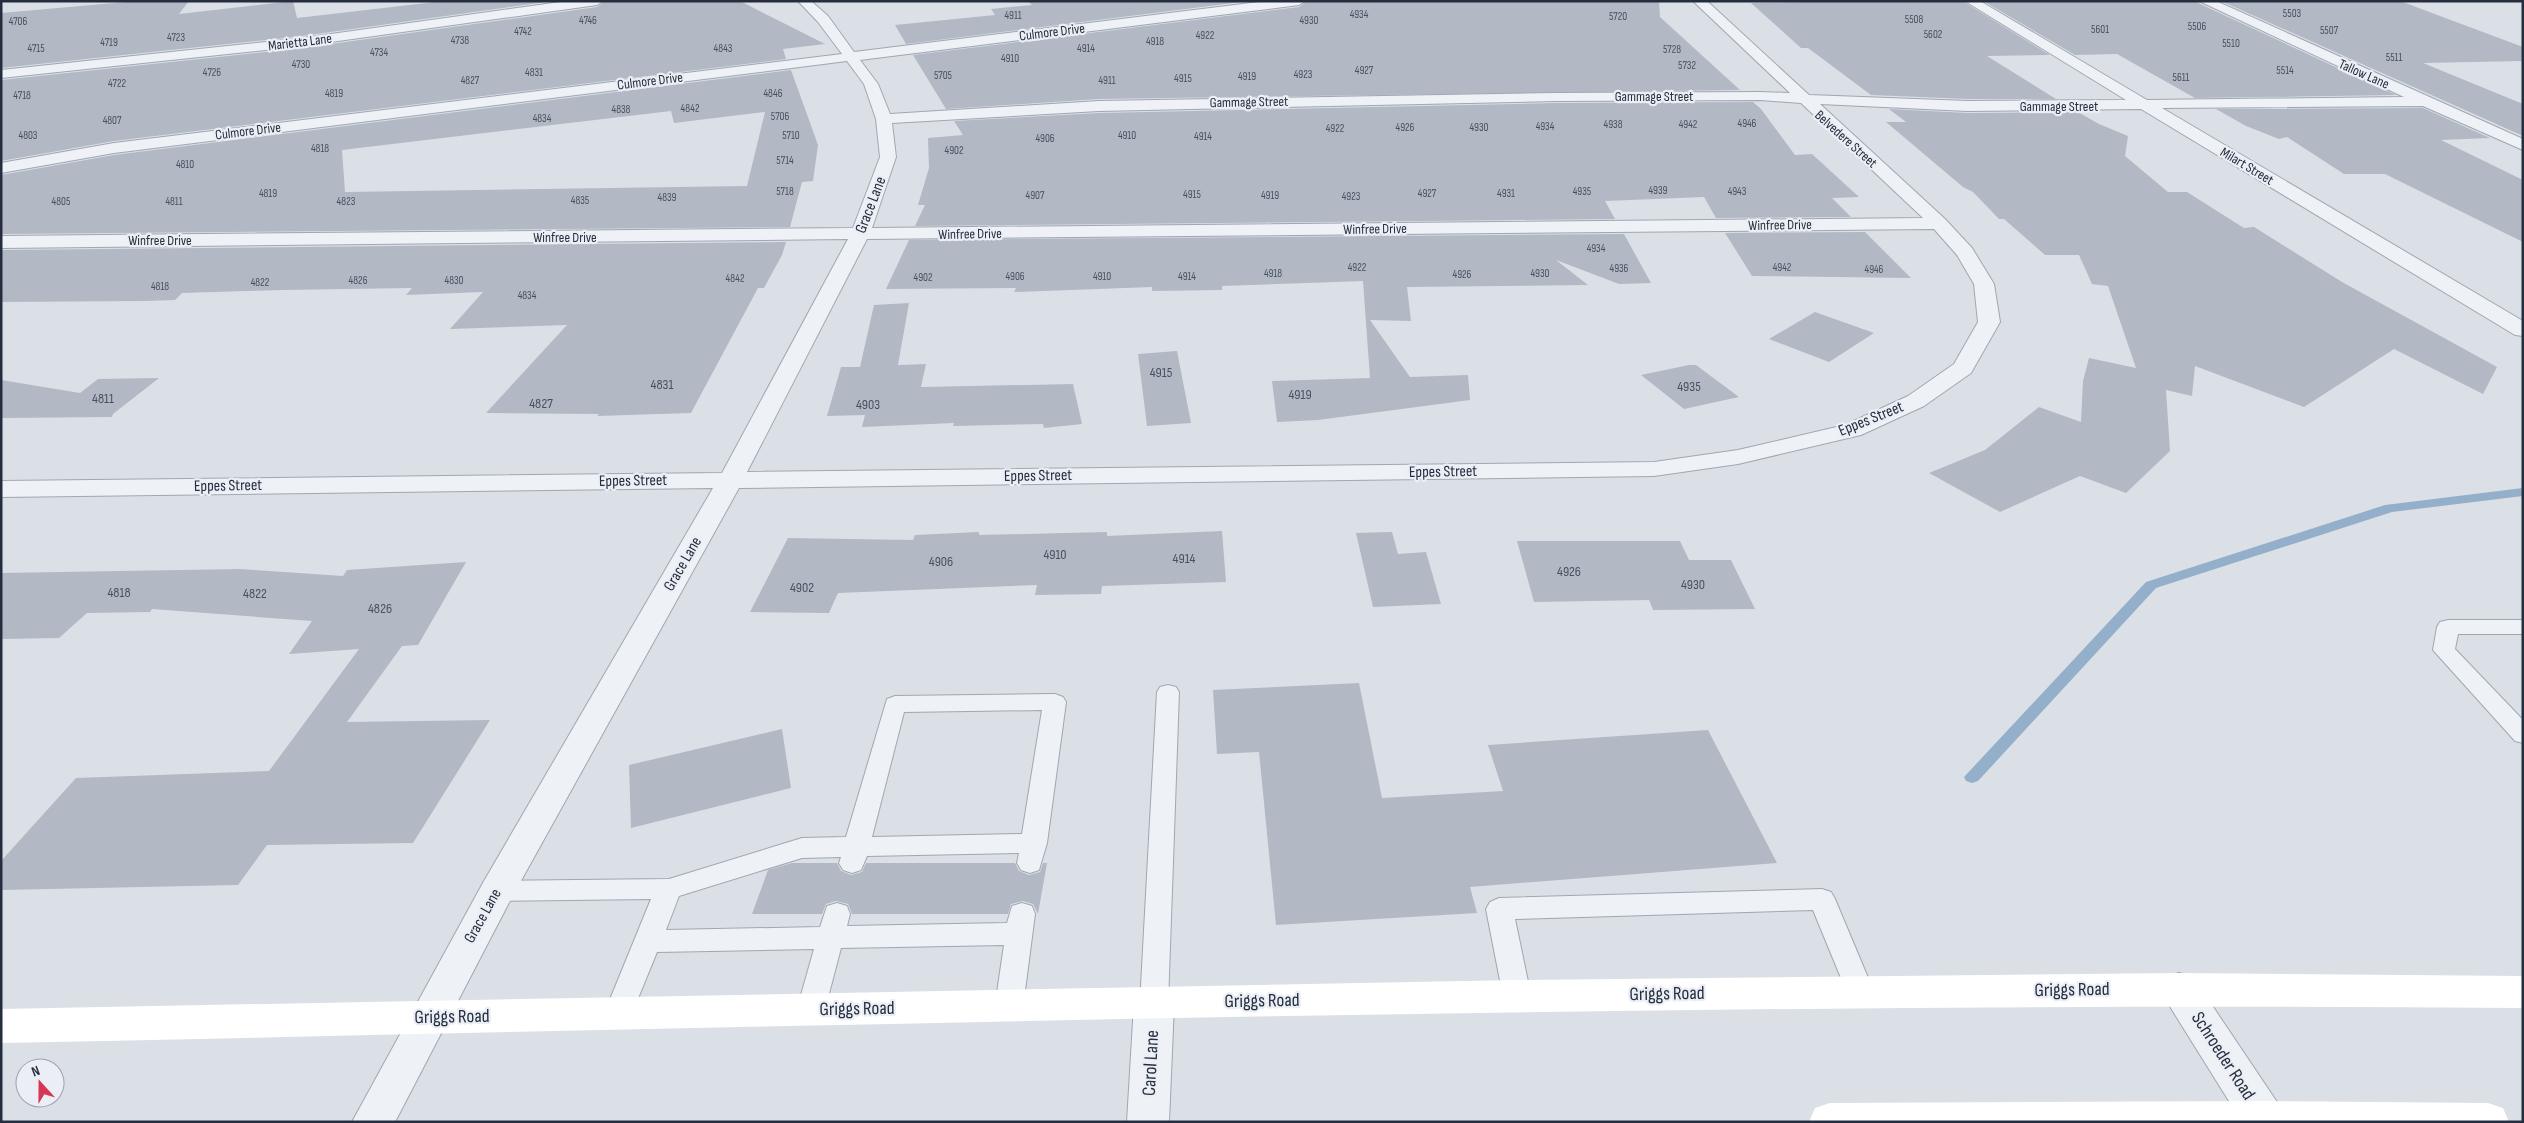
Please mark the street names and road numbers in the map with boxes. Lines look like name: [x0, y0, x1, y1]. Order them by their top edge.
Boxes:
street label: Culmore Drive: [1018, 20, 1086, 44]
street label: Marietta Lane: [267, 30, 333, 54]
street label: Tallow Lane: [2336, 55, 2392, 93]
street label: Culmore Drive: [616, 69, 684, 93]
street label: Gammage Street: [1615, 88, 1693, 105]
street label: Gammage Street: [1210, 93, 1288, 111]
street label: Gammage Street: [2020, 98, 2098, 115]
street label: Belvedere Street: [1811, 107, 1881, 171]
street label: Culmore Drive: [214, 119, 282, 143]
street label: Milart Street: [2217, 143, 2277, 189]
street label: Grace Lane: [852, 174, 890, 236]
street label: Winfree Drive: [1748, 216, 1812, 234]
street label: Winfree Drive: [1343, 220, 1407, 238]
street label: Winfree Drive: [938, 225, 1002, 243]
street label: Winfree Drive: [533, 229, 597, 246]
street label: Winfree Drive: [128, 232, 192, 249]
street label: Eppes Street: [1836, 397, 1906, 441]
street label: Eppes Street: [1409, 462, 1477, 482]
street label: Eppes Street: [1004, 466, 1072, 486]
street label: Eppes Street: [599, 471, 667, 491]
street label: Eppes Street: [194, 476, 262, 496]
street label: Grace Lane: [660, 534, 706, 594]
street label: Grace Lane: [460, 886, 506, 946]
street label: Griggs Road: [2034, 978, 2110, 1002]
street label: Griggs Road: [1629, 982, 1705, 1006]
street label: Griggs Road: [1224, 989, 1300, 1013]
street label: Griggs Road: [819, 997, 895, 1021]
street label: Griggs Road: [414, 1005, 490, 1029]
street label: Schroeder Road: [2186, 1008, 2260, 1104]
street label: Carol Lane: [1138, 1029, 1164, 1097]

